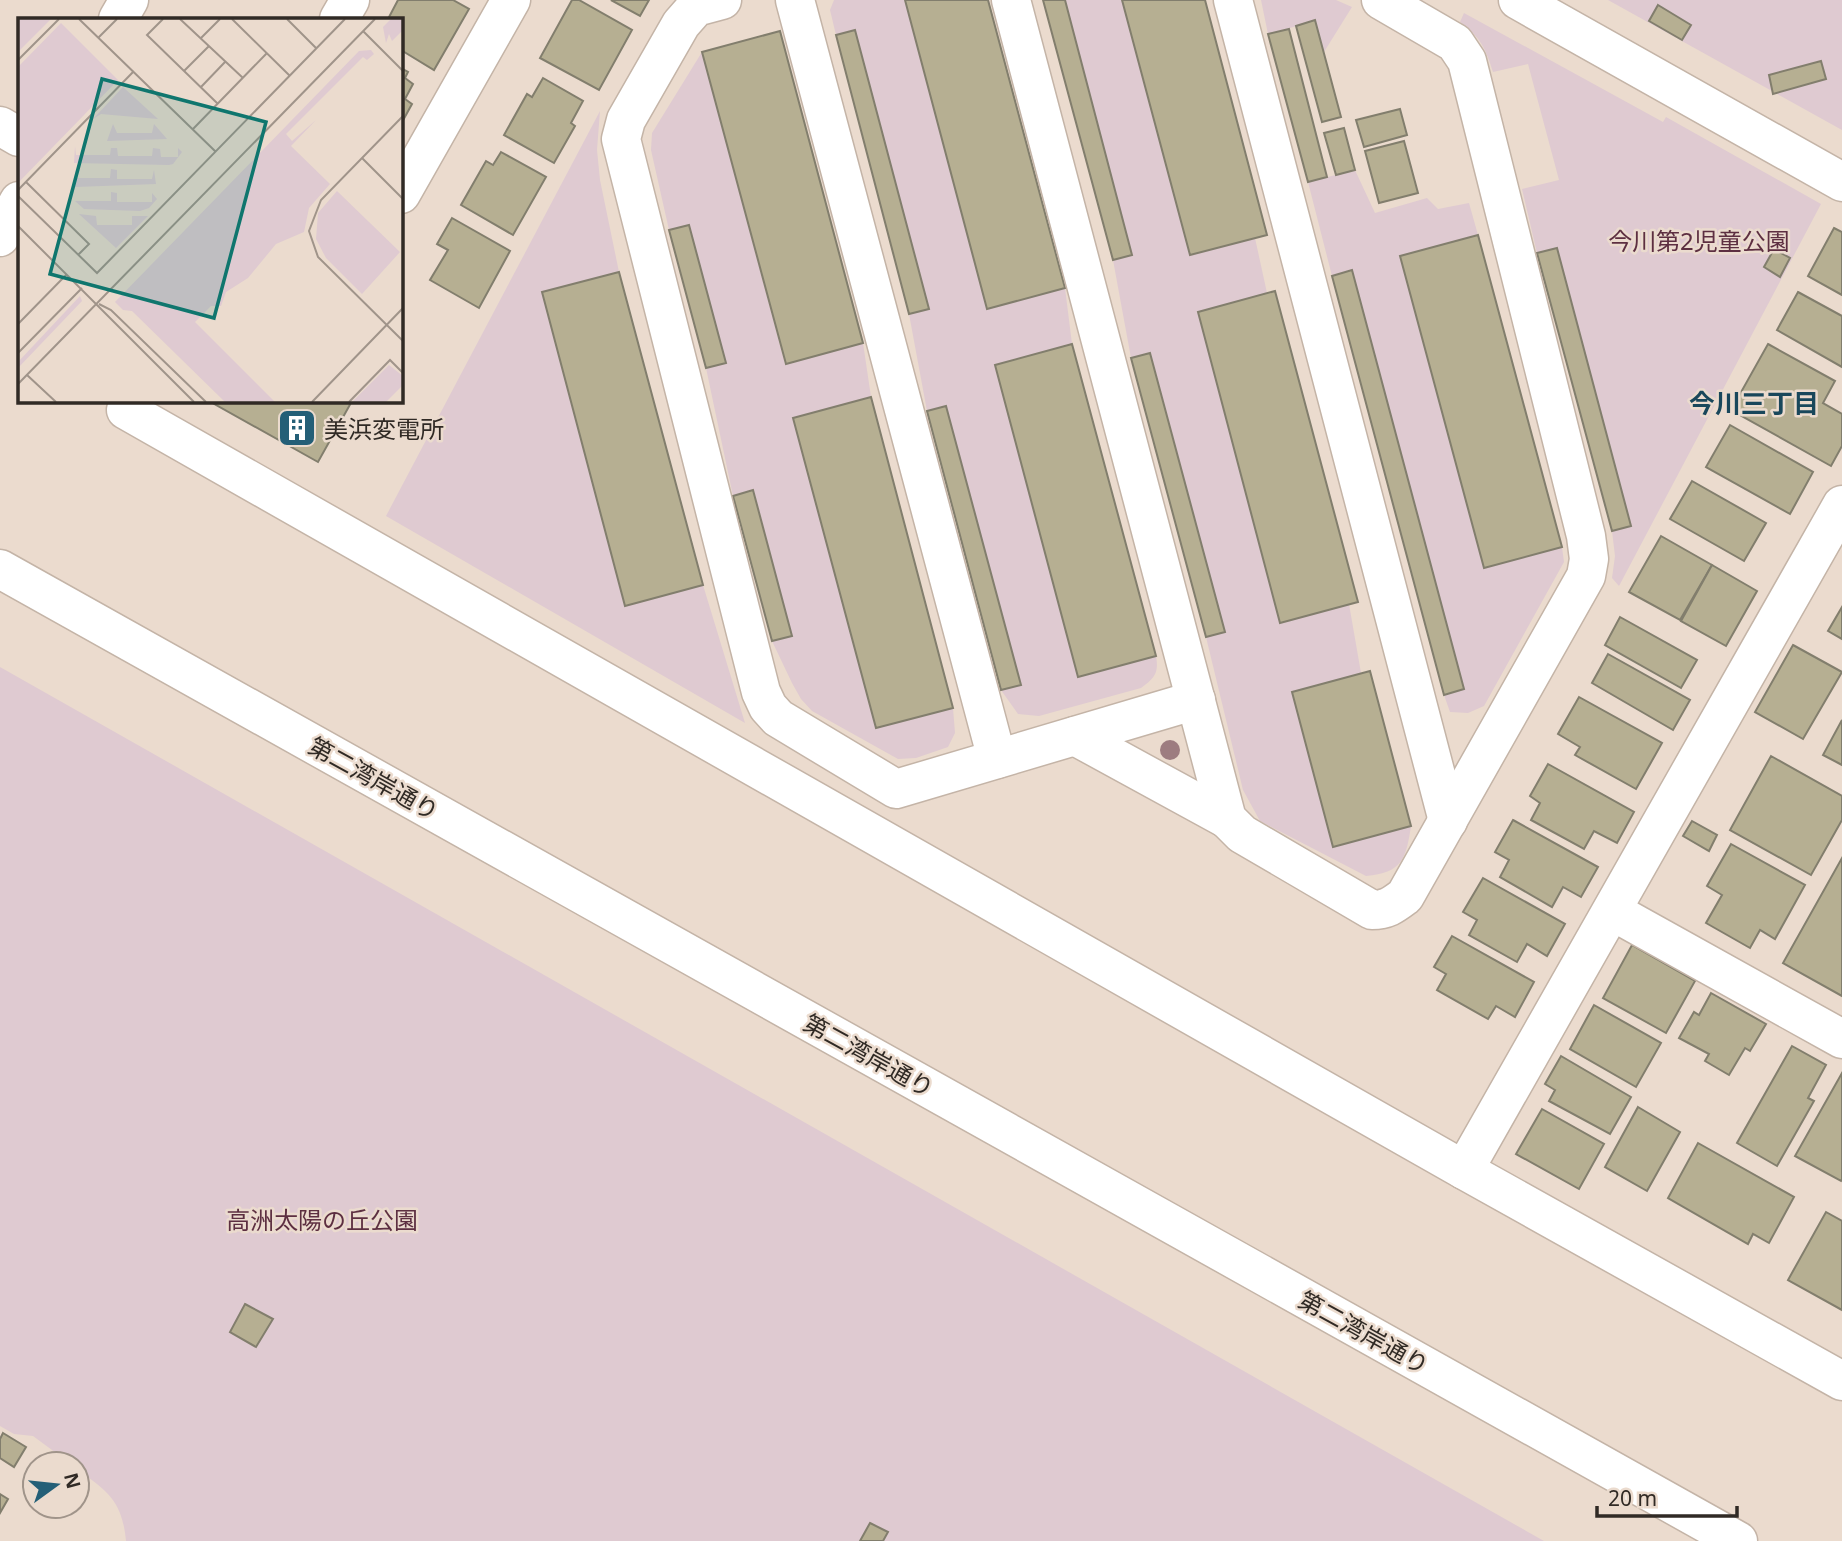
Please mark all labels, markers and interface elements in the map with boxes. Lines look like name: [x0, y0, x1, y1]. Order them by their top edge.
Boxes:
inset map: [18, 18, 402, 402]
park label: 今川第2児童公園: [1608, 224, 1790, 257]
district label: 今川三丁目: [1689, 385, 1819, 421]
building icon: 美浜変電所: [276, 407, 318, 449]
place label: 美浜変電所: [324, 412, 444, 445]
street label: 第二湾岸通り: [303, 729, 445, 827]
street label: 第二湾岸通り: [798, 1006, 940, 1104]
park label: 高洲太陽の丘公園: [226, 1203, 418, 1236]
street label: 第二湾岸通り: [1293, 1283, 1435, 1381]
north arrow: [21, 1450, 91, 1520]
text: N: [58, 1470, 87, 1491]
scale bar: [1597, 1474, 1737, 1518]
text: 20 m: [1608, 1484, 1657, 1512]

